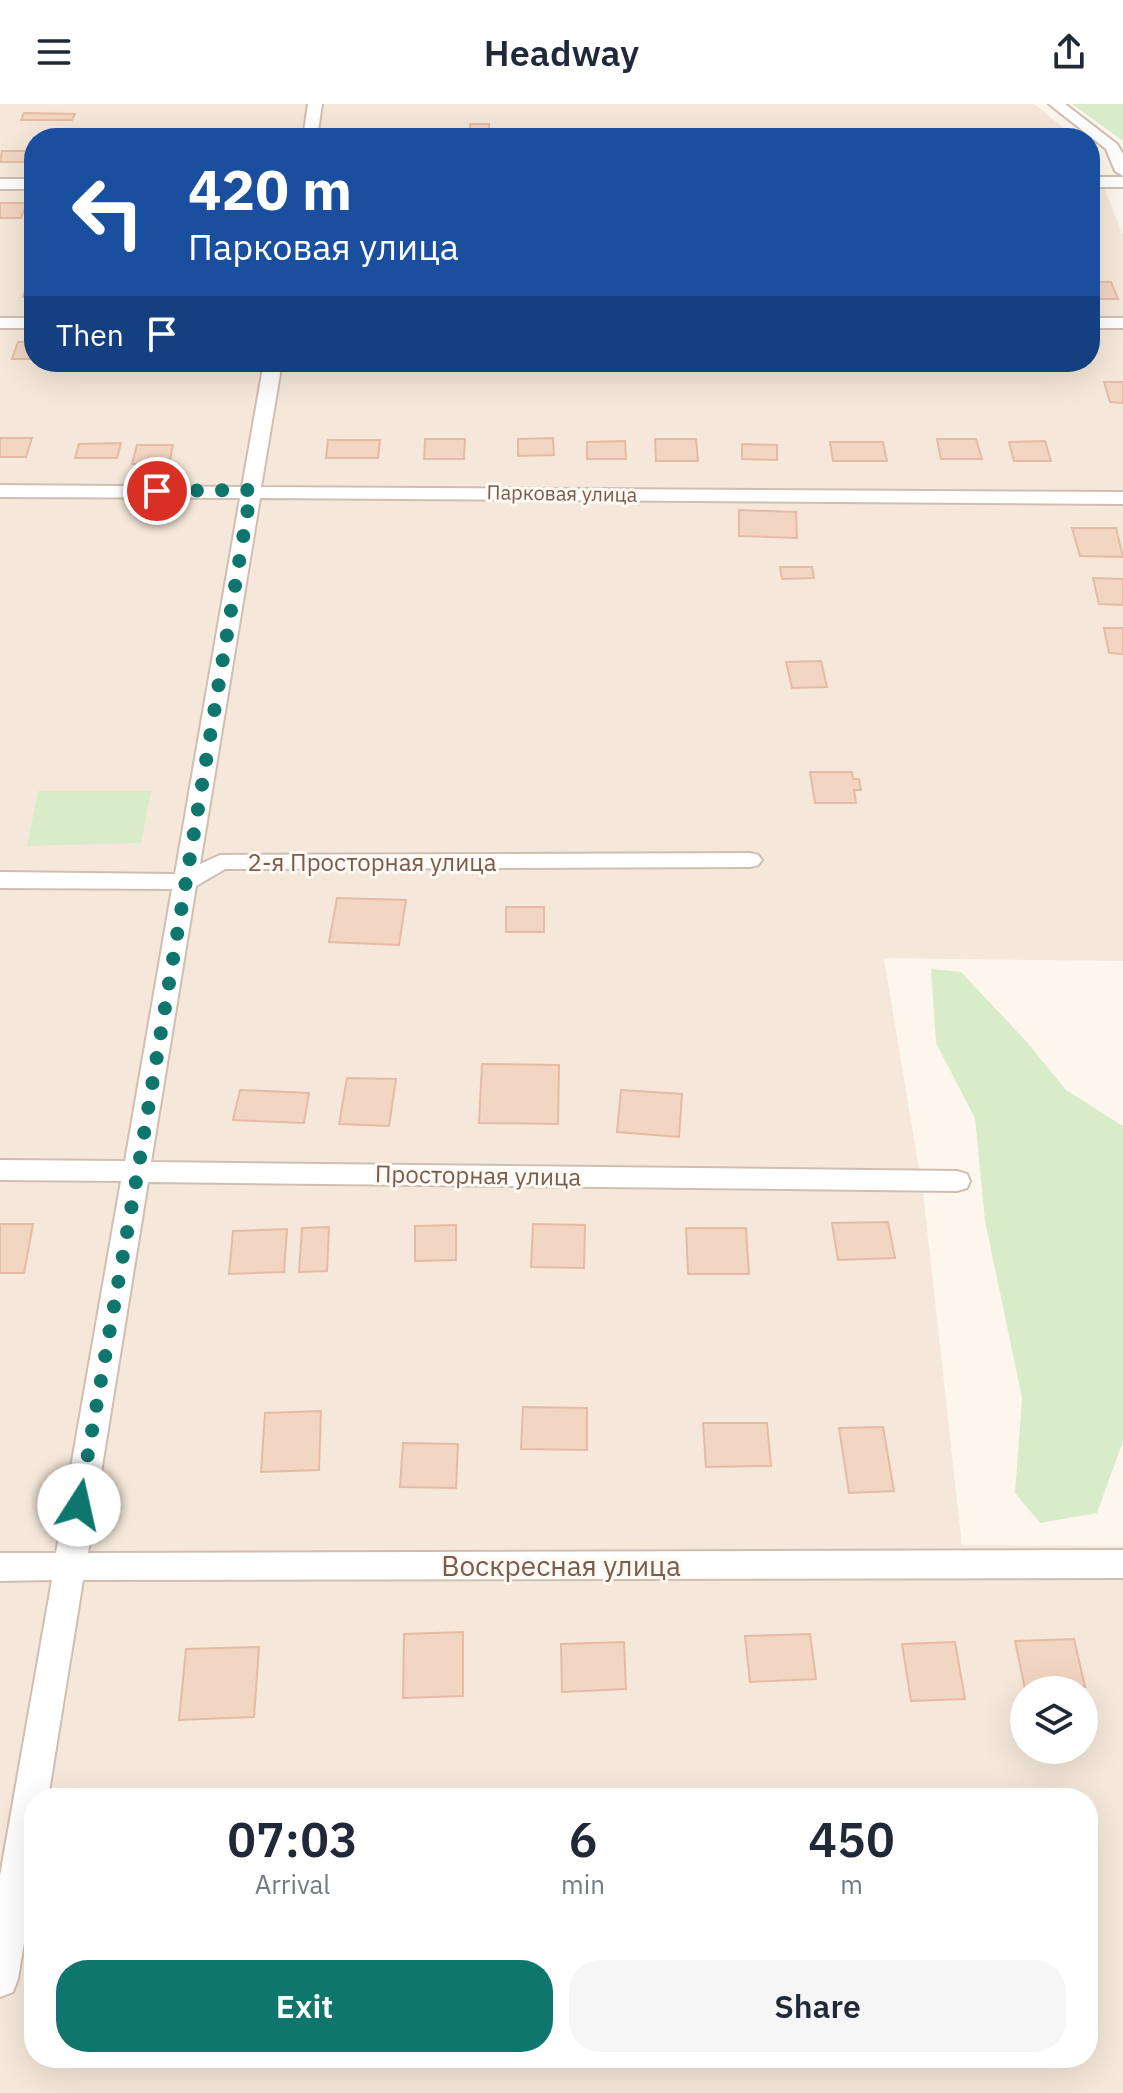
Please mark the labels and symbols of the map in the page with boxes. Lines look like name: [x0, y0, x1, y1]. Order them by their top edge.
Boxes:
pin: [123, 457, 191, 525]
street label: Парковая улица: [486, 478, 638, 508]
street label: 2-я Просторная улица: [248, 846, 497, 878]
street label: Просторная улица: [375, 1157, 582, 1193]
position arrow: [37, 1463, 121, 1547]
street label: Воскресная улица: [441, 1547, 681, 1584]

